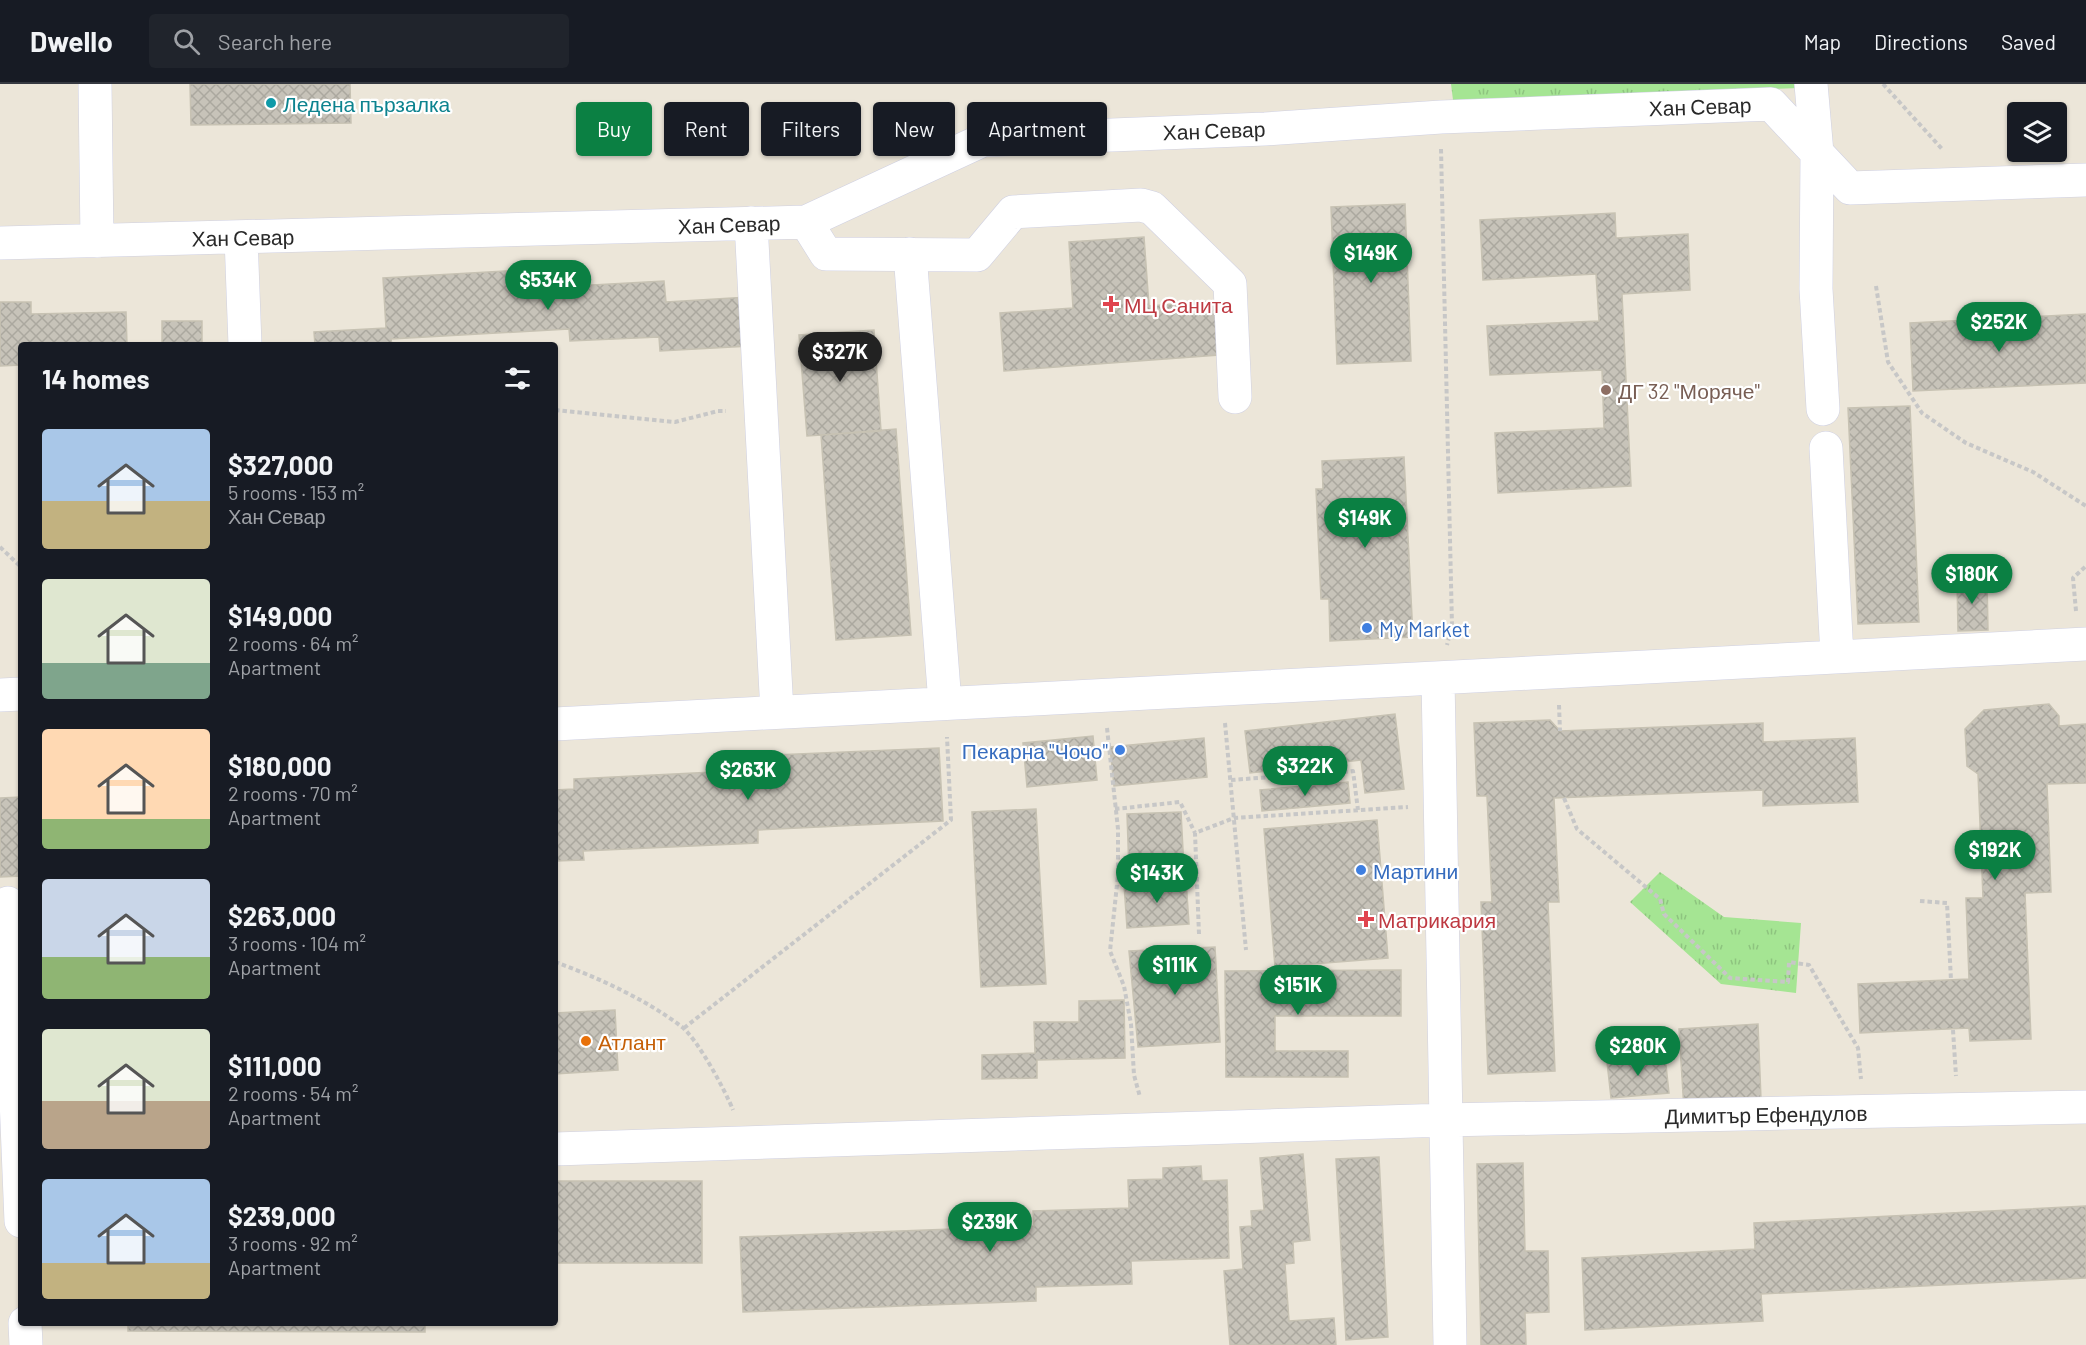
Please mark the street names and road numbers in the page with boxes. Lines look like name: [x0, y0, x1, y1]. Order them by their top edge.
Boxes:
street label: Хан Севар: [1648, 92, 1752, 120]
street label: Хан Севар: [1162, 116, 1266, 144]
street label: Хан Севар: [677, 210, 781, 238]
street label: Хан Севар: [191, 224, 295, 250]
street label: Димитър Ефендулов: [1664, 1100, 1868, 1128]

